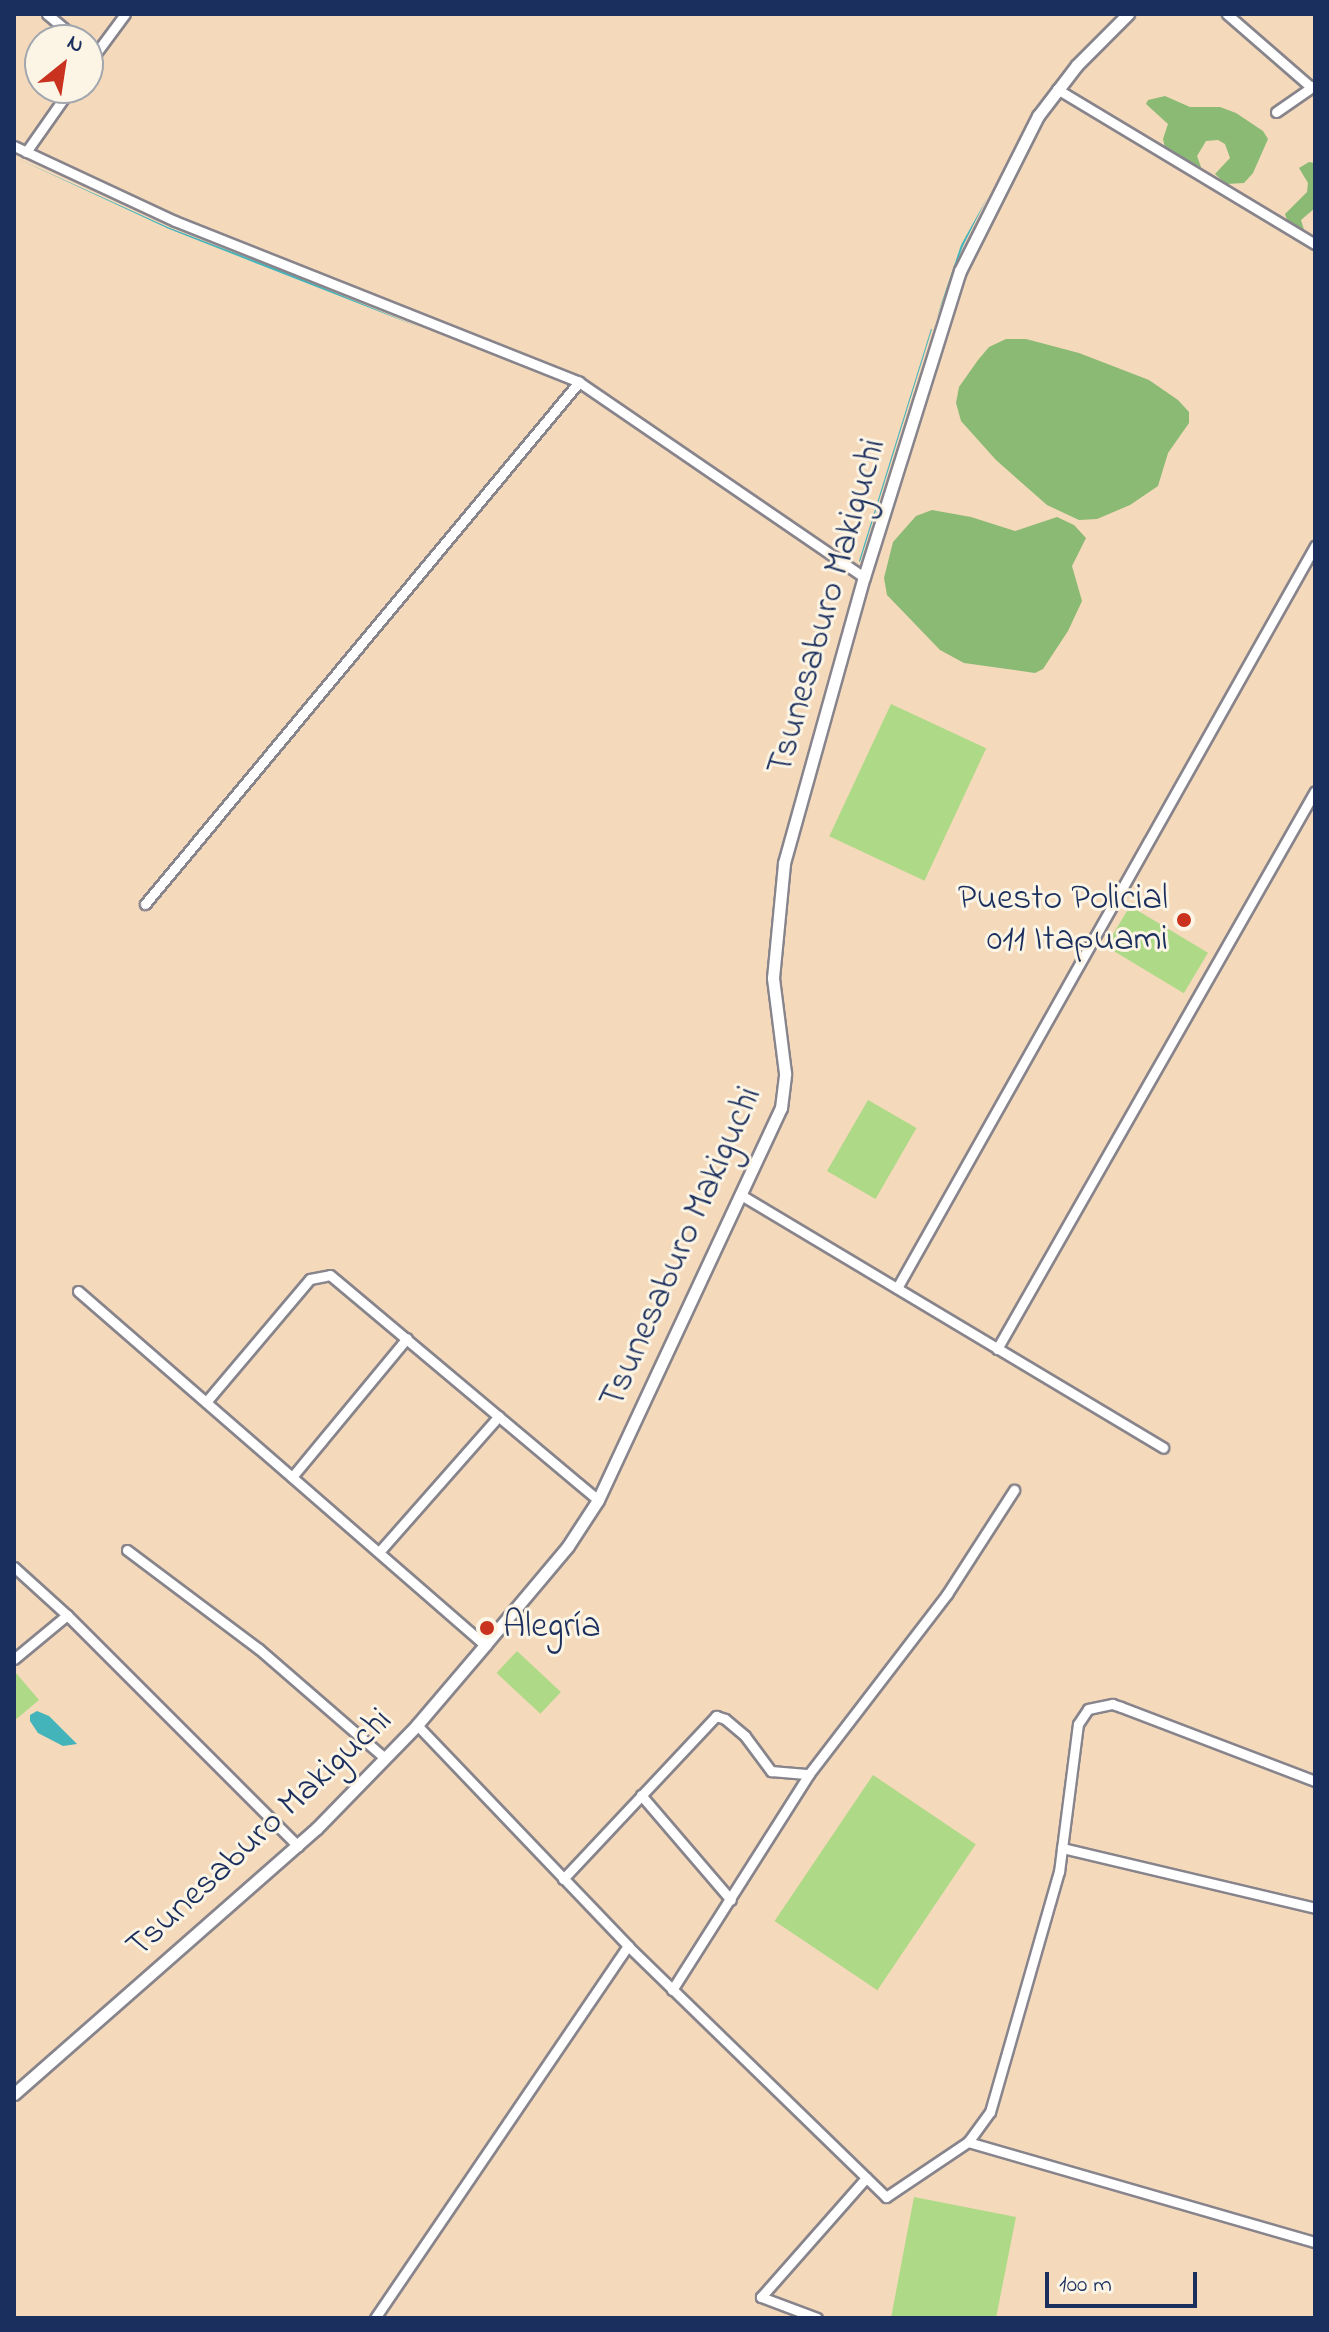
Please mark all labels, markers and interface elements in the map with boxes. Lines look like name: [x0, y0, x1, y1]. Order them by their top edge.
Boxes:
north arrow: [24, 24, 104, 104]
text: N: [61, 27, 89, 63]
street label: Tsunesaburo Makiguchi: [759, 434, 897, 780]
place label: Puesto Policial 011 Itapuami: [958, 877, 1168, 962]
marker: Puesto Policial 011 Itapuami: [1175, 911, 1193, 929]
street label: Tsunesaburo Makiguchi: [592, 1081, 772, 1415]
place label: Alegría: [503, 1606, 601, 1650]
marker: Alegría: [478, 1619, 496, 1637]
street label: Tsunesaburo Makiguchi: [118, 1700, 402, 1968]
scale bar: [1049, 2256, 1201, 2306]
text: 100 m: [1059, 2268, 1112, 2303]

